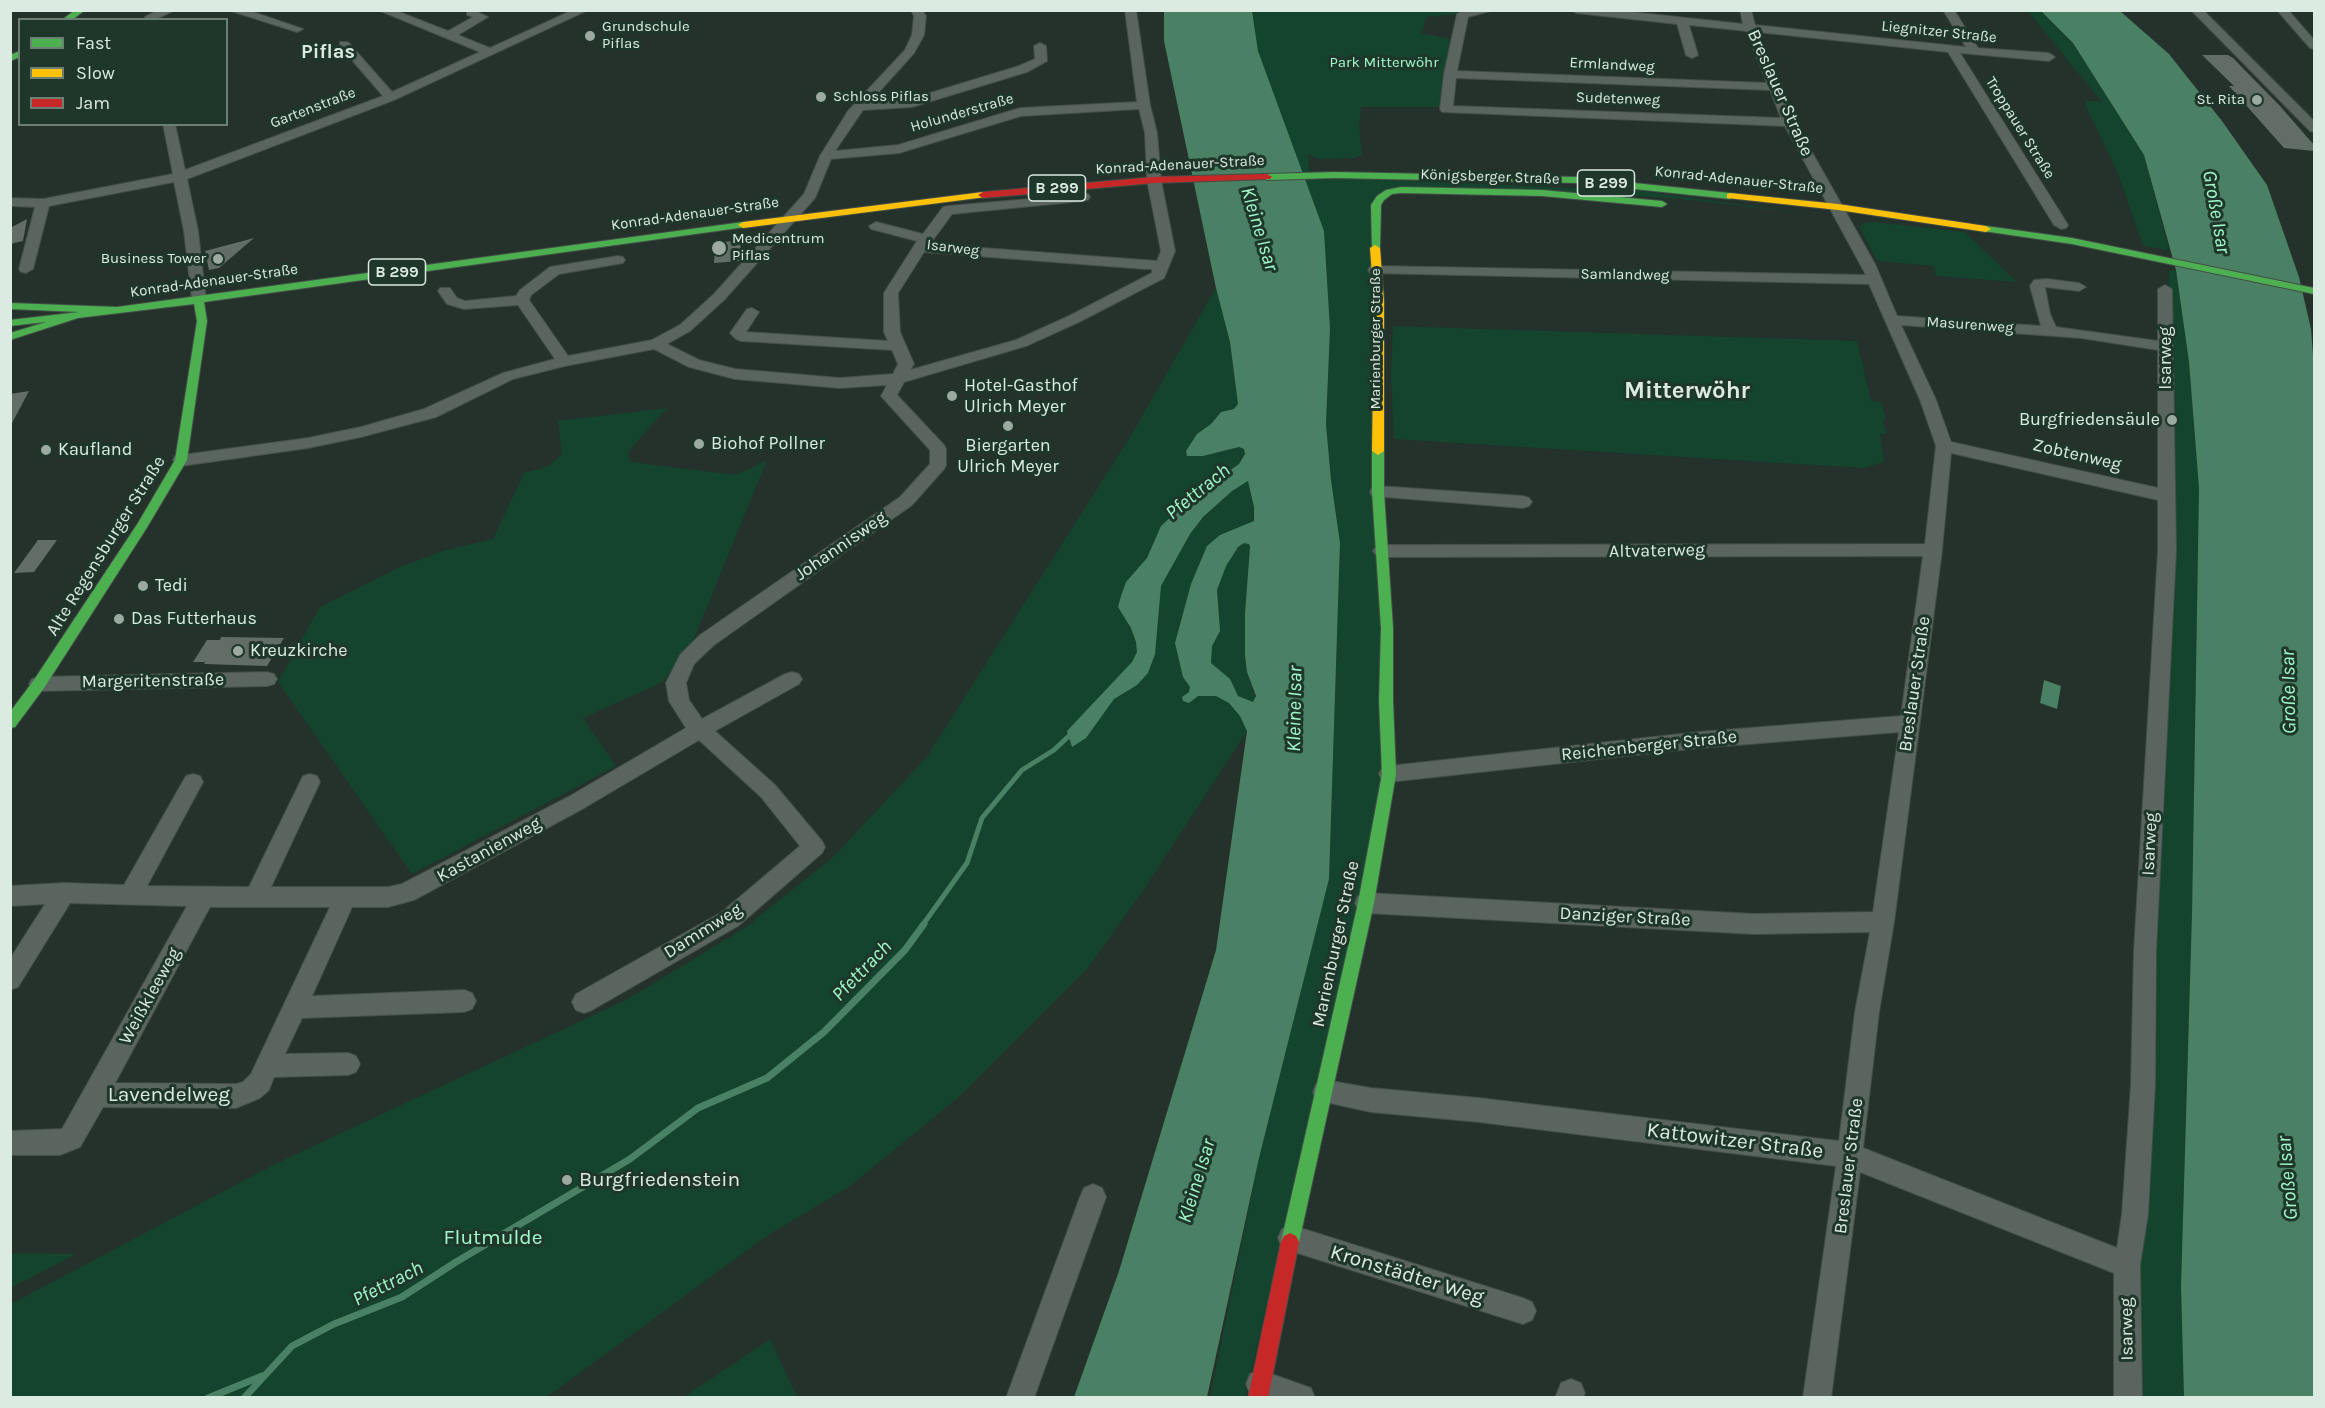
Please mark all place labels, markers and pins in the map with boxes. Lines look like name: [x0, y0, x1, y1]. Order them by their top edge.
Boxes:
place label: Grundschule Piflas: [602, 18, 690, 53]
marker: Grundschule Piflas: [583, 29, 597, 43]
place label: Schloss Piflas: [833, 88, 929, 106]
marker: Schloss Piflas: [814, 90, 828, 104]
place label: St. Rita: [2196, 91, 2245, 109]
marker: St. Rita: [2250, 93, 2264, 107]
place label: Medicentrum Piflas: [732, 230, 824, 265]
marker: Medicentrum Piflas: [710, 239, 728, 257]
place label: Business Tower: [101, 250, 206, 268]
marker: Business Tower: [211, 252, 225, 266]
place label: Hotel-Gasthof Ulrich Meyer: [964, 375, 1078, 418]
marker: Hotel-Gasthof Ulrich Meyer: [945, 389, 959, 403]
place label: Burgfriedensäule: [2019, 409, 2160, 431]
marker: Burgfriedensäule: [2165, 413, 2179, 427]
marker: Biergarten Ulrich Meyer: [1001, 419, 1015, 433]
place label: Biohof Pollner: [711, 433, 825, 455]
place label: Biergarten Ulrich Meyer: [957, 435, 1059, 478]
marker: Biohof Pollner: [692, 437, 706, 451]
place label: Kaufland: [58, 439, 132, 461]
marker: Kaufland: [39, 443, 53, 457]
place label: Tedi: [155, 575, 188, 597]
marker: Tedi: [136, 579, 150, 593]
place label: Das Futterhaus: [131, 608, 257, 630]
marker: Das Futterhaus: [112, 612, 126, 626]
place label: Kreuzkirche: [250, 640, 348, 662]
marker: Kreuzkirche: [231, 644, 245, 658]
place label: Burgfriedenstein: [579, 1167, 740, 1193]
marker: Burgfriedenstein: [560, 1173, 574, 1187]

